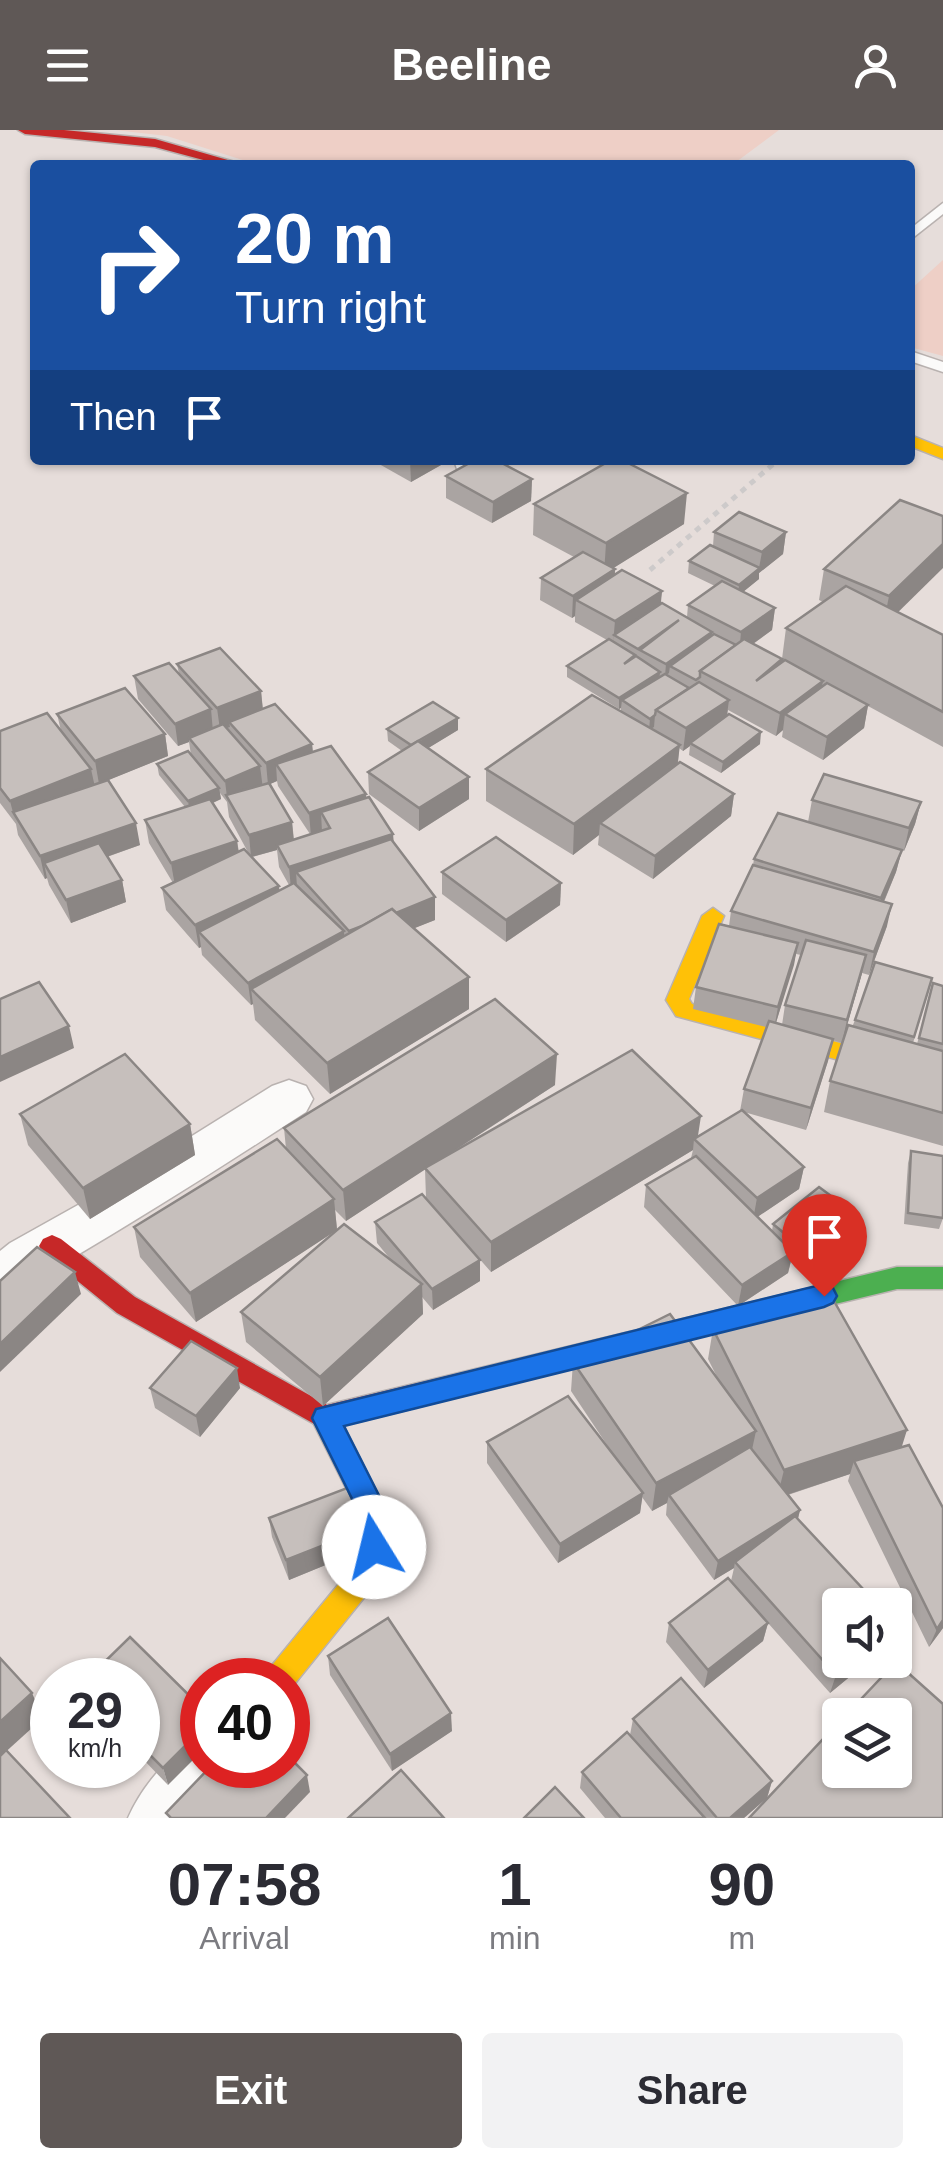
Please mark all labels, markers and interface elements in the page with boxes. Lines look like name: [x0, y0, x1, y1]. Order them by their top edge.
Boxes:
icon: menu: [40, 38, 95, 93]
icon: person: [848, 38, 903, 93]
text: Beeline: [391, 39, 552, 90]
icon: right: [70, 200, 200, 330]
text: 20 m: [235, 200, 395, 278]
text: Turn right: [235, 282, 426, 333]
icon: arrive: [177, 390, 232, 445]
text: Then: [70, 396, 157, 438]
pin: [782, 1194, 867, 1297]
icon: arrive: [797, 1209, 852, 1264]
position arrow: [322, 1495, 426, 1599]
map controls: [822, 1588, 912, 1788]
button: sound: [822, 1588, 912, 1678]
speed limit sign: 40: [180, 1658, 310, 1788]
text: 29: [67, 1683, 123, 1739]
button: layers: [822, 1698, 912, 1788]
text: km/h: [68, 1734, 122, 1762]
text: 07:58: [168, 1851, 321, 1918]
text: 1: [498, 1851, 532, 1918]
text: 90: [708, 1851, 775, 1918]
text: Arrival: [199, 1920, 290, 1956]
text: min: [489, 1920, 541, 1956]
text: m: [728, 1920, 755, 1956]
button: Exit: [40, 2033, 462, 2148]
button: Share: [482, 2033, 903, 2148]

